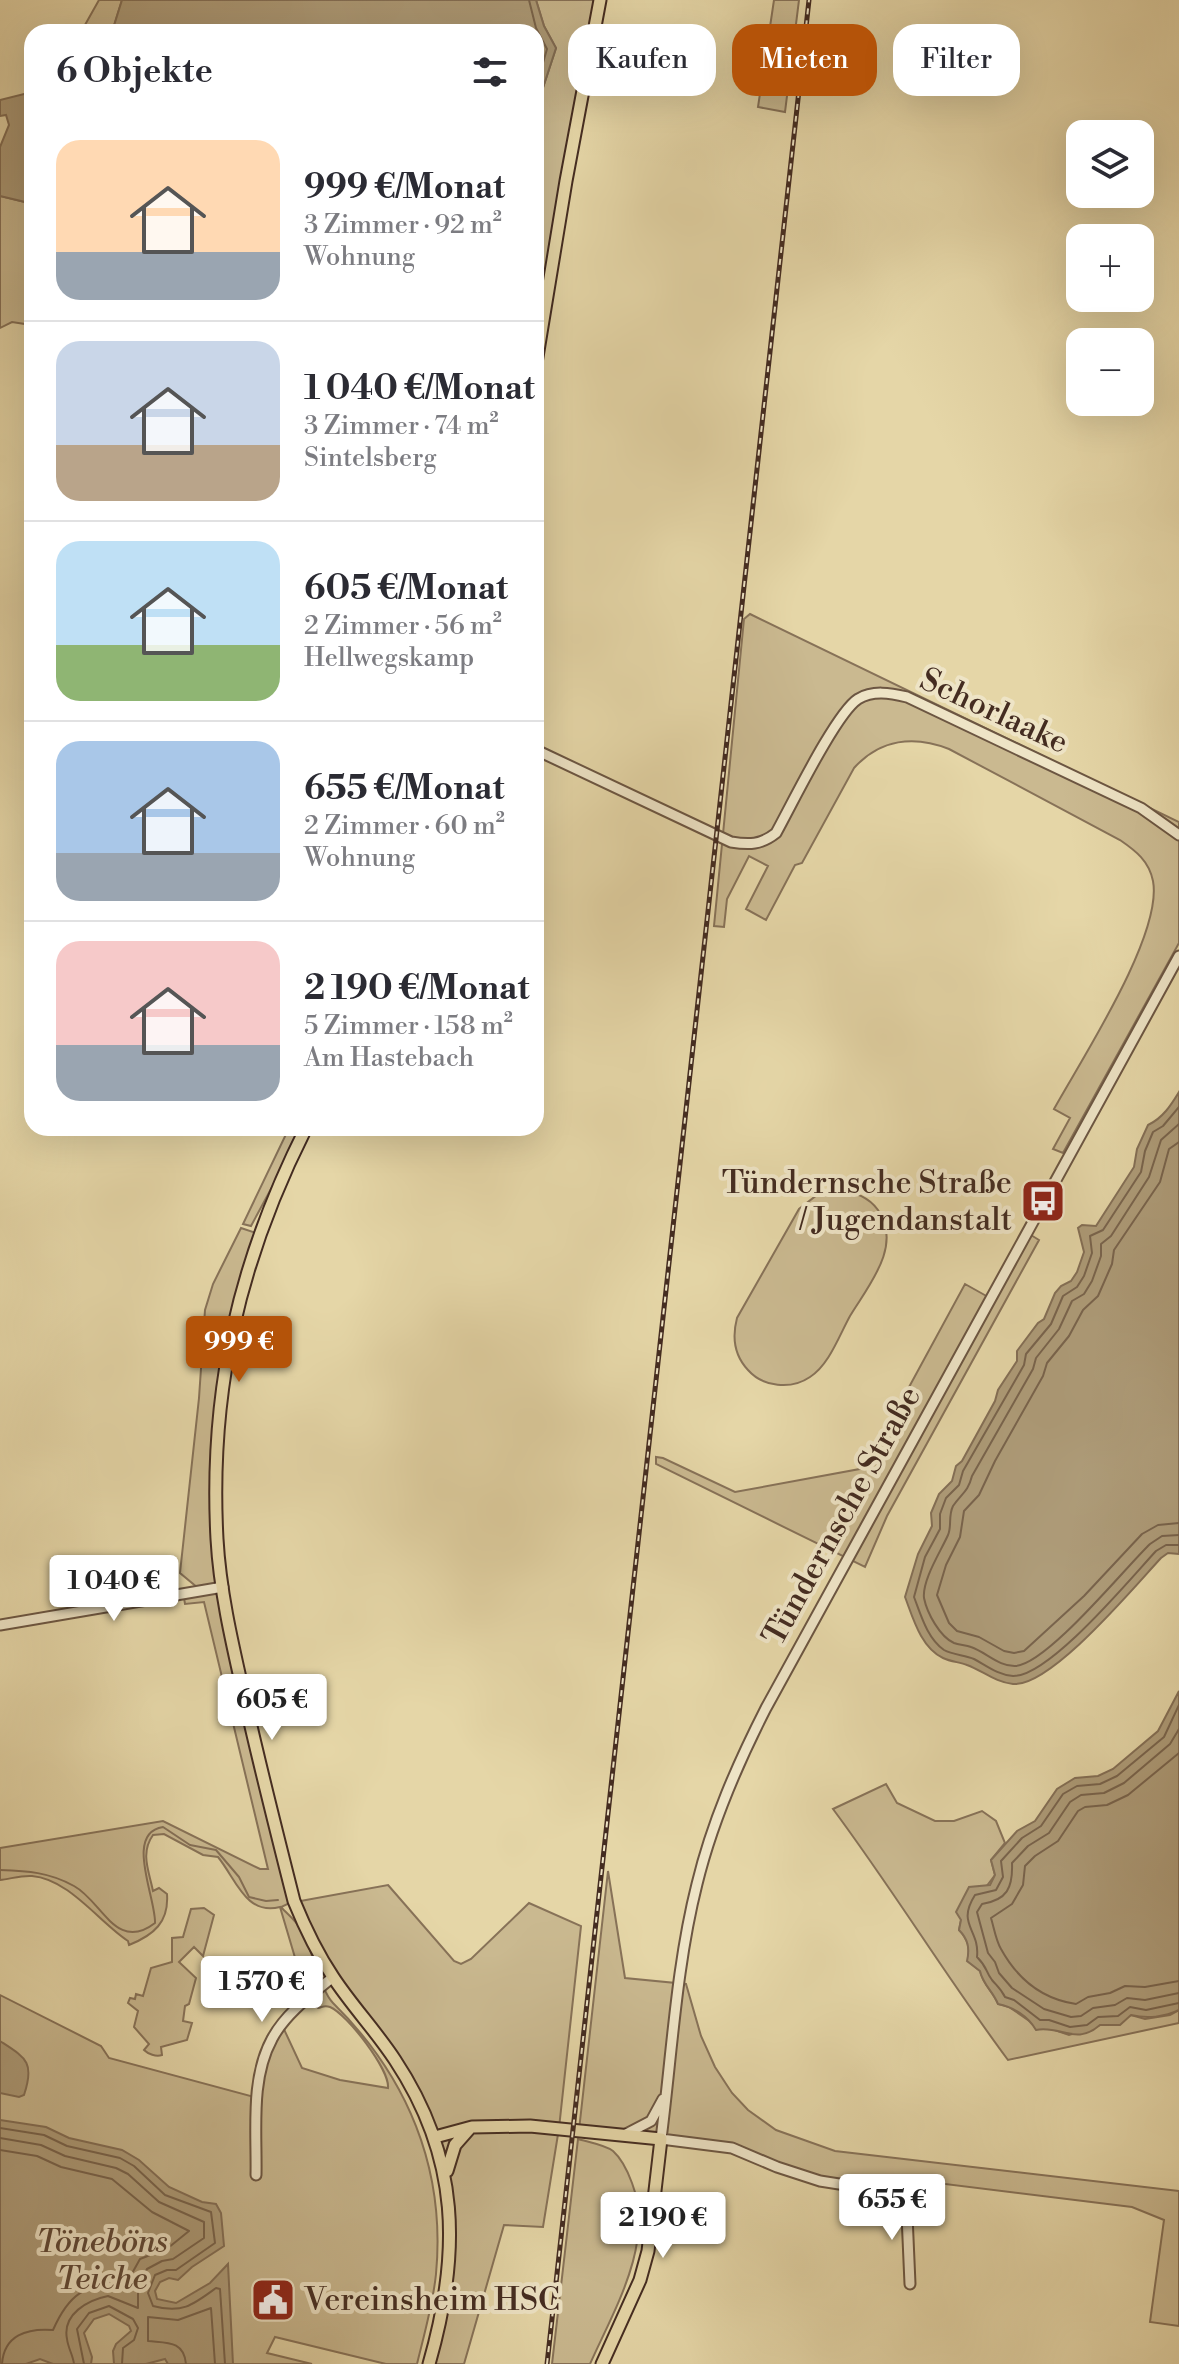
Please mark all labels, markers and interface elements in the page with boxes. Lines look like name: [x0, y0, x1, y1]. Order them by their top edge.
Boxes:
chip: Kaufen: [568, 24, 716, 96]
chip: Mieten: [732, 24, 877, 96]
chip: Filter: [893, 24, 1020, 96]
icon: filters: [468, 50, 512, 94]
text: 6 Objekte: [56, 51, 213, 93]
map controls: [1066, 120, 1154, 416]
button: layers: [1066, 120, 1154, 208]
text: 999 €/Monat: [304, 167, 505, 209]
icon: home: [120, 172, 216, 268]
text: 3 Zimmer · 92 m²: [304, 209, 502, 241]
button: +: [1066, 224, 1154, 312]
text: Wohnung: [304, 241, 415, 273]
button: −: [1066, 328, 1154, 416]
text: 1 040 €/Monat: [304, 368, 535, 410]
icon: home: [120, 373, 216, 469]
text: 3 Zimmer · 74 m²: [304, 410, 499, 442]
text: Sintelsberg: [304, 442, 437, 474]
text: 605 €/Monat: [304, 568, 508, 610]
icon: home: [120, 573, 216, 669]
text: 2 Zimmer · 56 m²: [304, 610, 502, 642]
text: Hellwegskamp: [304, 642, 474, 674]
street label: Schorlaake: [913, 659, 1075, 763]
text: 655 €/Monat: [304, 768, 504, 810]
icon: home: [120, 773, 216, 869]
text: 2 Zimmer · 60 m²: [304, 810, 505, 842]
text: Wohnung: [304, 842, 415, 874]
text: 2 190 €/Monat: [304, 968, 530, 1010]
icon: home: [120, 973, 216, 1069]
text: 5 Zimmer · 158 m²: [304, 1010, 513, 1042]
text: Am Hastebach: [304, 1042, 474, 1074]
place label: Tündernsche Straße / Jugendanstalt: [722, 1163, 1012, 1240]
bus stop icon: Tündernsche Straße / Jugendanstalt: [1019, 1177, 1067, 1225]
pin: 999 €: [183, 1316, 295, 1384]
text: 999 €: [204, 1326, 274, 1358]
street label: Tündernsche Straße: [754, 1379, 930, 1653]
pin: 1 040 €: [40, 1555, 188, 1623]
text: 1 040 €: [68, 1565, 160, 1597]
pin: 605 €: [216, 1674, 328, 1742]
text: 605 €: [236, 1684, 308, 1716]
pin: 1 570 €: [188, 1956, 336, 2024]
text: 1 570 €: [219, 1966, 305, 1998]
pin: 655 €: [836, 2174, 948, 2242]
text: 655 €: [857, 2184, 927, 2216]
pin: 2 190 €: [589, 2192, 737, 2260]
text: 2 190 €: [619, 2202, 707, 2234]
park label: Töneböns Teiche: [36, 2222, 168, 2299]
public building icon: Vereinsheim HSC: [249, 2276, 297, 2324]
place label: Vereinsheim HSC: [303, 2280, 560, 2320]

